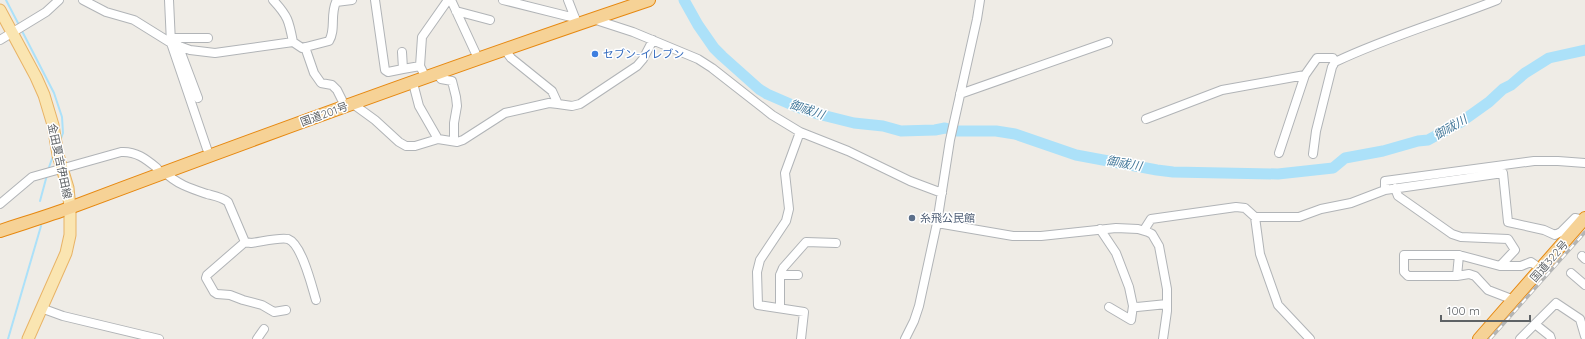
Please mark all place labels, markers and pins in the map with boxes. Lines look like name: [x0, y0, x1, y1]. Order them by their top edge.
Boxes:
place label: セブン-イレブン: [603, 47, 684, 61]
marker: セブン-イレブン: [590, 49, 600, 59]
place label: 糸飛公民館: [920, 211, 975, 225]
marker: 糸飛公民館: [907, 213, 917, 223]

